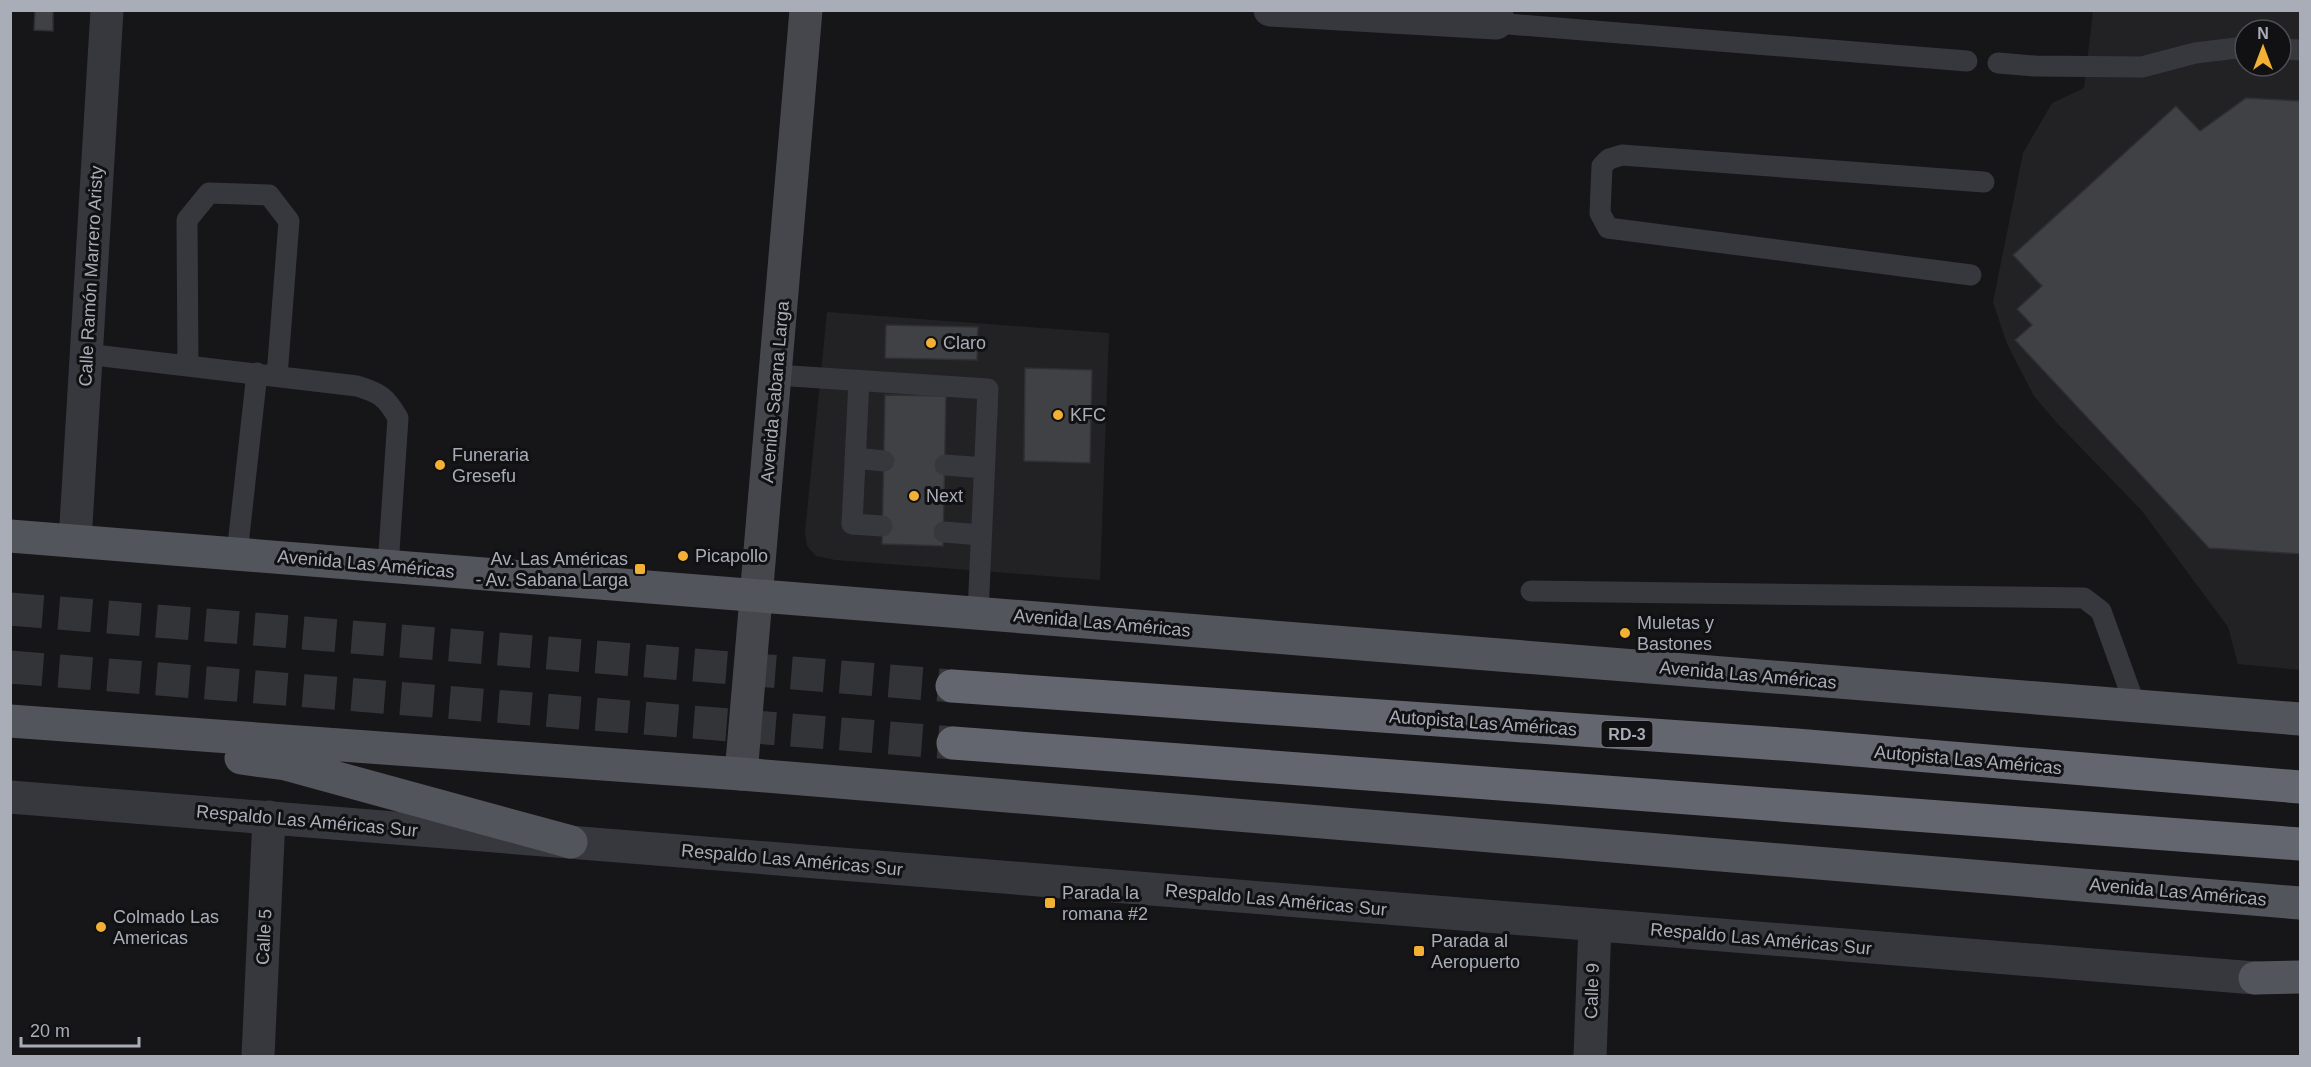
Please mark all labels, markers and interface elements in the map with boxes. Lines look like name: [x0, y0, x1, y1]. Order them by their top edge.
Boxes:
north arrow: [2233, 18, 2293, 78]
text: N: [2257, 25, 2269, 42]
street label: Calle Ramón Marrero Aristy: [75, 165, 107, 387]
street label: Avenida Sabana Larga: [757, 299, 793, 484]
place label: Claro: [943, 333, 986, 353]
marker: Claro: [924, 336, 938, 350]
place label: KFC: [1070, 405, 1106, 425]
marker: KFC: [1051, 408, 1065, 422]
place label: Funeraria Gresefu: [452, 445, 530, 486]
marker: Funeraria Gresefu: [433, 458, 447, 472]
place label: Next: [926, 486, 963, 506]
marker: Next: [907, 489, 921, 503]
street label: Avenida Las Américas: [277, 546, 455, 582]
place label: Picapollo: [695, 546, 768, 566]
place label: Av. Las Américas - Av. Sabana Larga: [476, 549, 629, 590]
marker: Picapollo: [676, 549, 690, 563]
marker: Av. Las Américas - Av. Sabana Larga: [633, 562, 647, 576]
street label: Avenida Las Américas: [1013, 605, 1191, 641]
place label: Muletas y Bastones: [1637, 613, 1714, 654]
marker: Muletas y Bastones: [1618, 626, 1632, 640]
street label: Avenida Las Américas: [1659, 657, 1837, 693]
street label: Autopista Las Américas: [1388, 706, 1578, 740]
road number: RD-3: [1602, 721, 1652, 747]
street label: Autopista Las Américas: [1873, 742, 2063, 778]
street label: Respaldo Las Américas Sur: [195, 801, 419, 841]
street label: Respaldo Las Américas Sur: [680, 840, 904, 880]
street label: Avenida Las Américas: [2089, 874, 2267, 910]
street label: Respaldo Las Américas Sur: [1164, 880, 1388, 920]
place label: Parada la romana #2: [1062, 883, 1148, 924]
marker: Parada la romana #2: [1043, 896, 1057, 910]
place label: Colmado Las Americas: [113, 907, 219, 948]
street label: Calle 5: [253, 908, 275, 966]
street label: Respaldo Las Américas Sur: [1649, 919, 1873, 959]
marker: Colmado Las Americas: [94, 920, 108, 934]
place label: Parada al Aeropuerto: [1431, 931, 1520, 972]
marker: Parada al Aeropuerto: [1412, 944, 1426, 958]
street label: Calle 9: [1581, 963, 1603, 1019]
scale bar: [21, 1010, 140, 1048]
text: 20 m: [30, 1021, 70, 1041]

